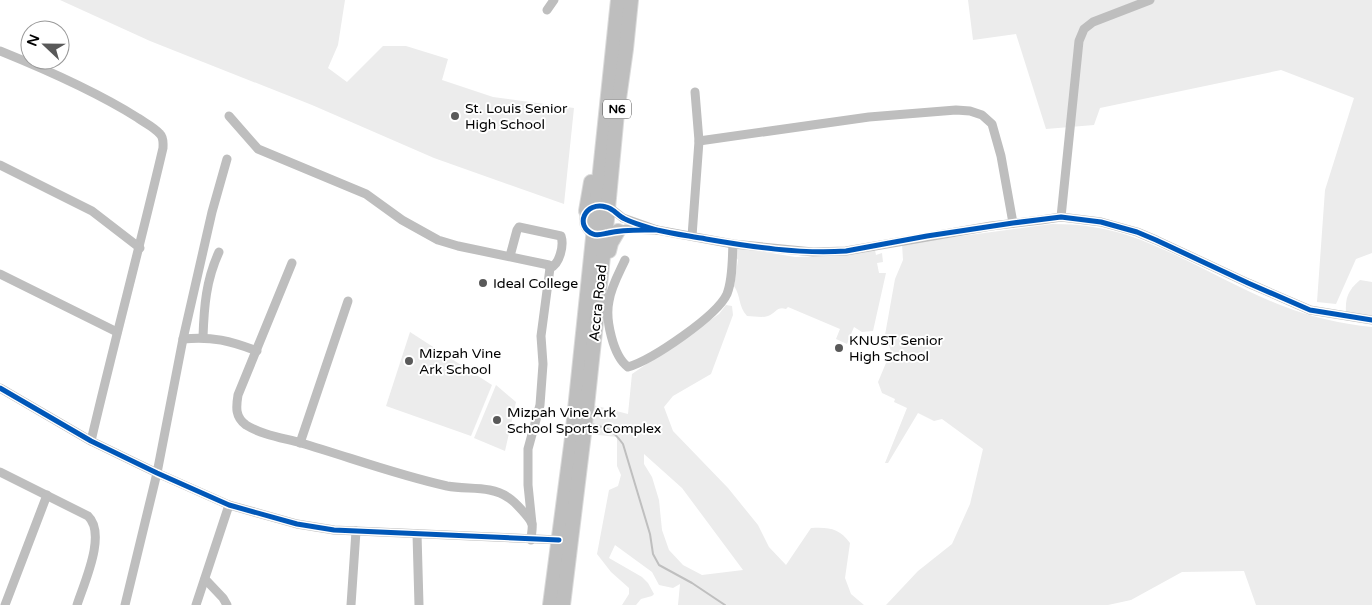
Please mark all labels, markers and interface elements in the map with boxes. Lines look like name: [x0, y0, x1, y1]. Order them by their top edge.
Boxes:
north arrow: [20, 20, 70, 70]
text: N: [23, 32, 43, 49]
place label: St. Louis Senior High School: [465, 100, 568, 133]
road number: N6: [603, 100, 631, 118]
marker: St. Louis Senior High School: [449, 110, 461, 122]
street label: Accra Road: [586, 264, 610, 342]
place label: Ideal College: [493, 275, 578, 292]
marker: Ideal College: [477, 277, 489, 289]
place label: KNUST Senior High School: [849, 332, 944, 365]
marker: KNUST Senior High School: [833, 342, 845, 354]
place label: Mizpah Vine Ark School: [419, 345, 501, 378]
marker: Mizpah Vine Ark School: [403, 355, 415, 367]
place label: Mizpah Vine Ark School Sports Complex: [507, 404, 661, 437]
marker: Mizpah Vine Ark School Sports Complex: [491, 414, 503, 426]

